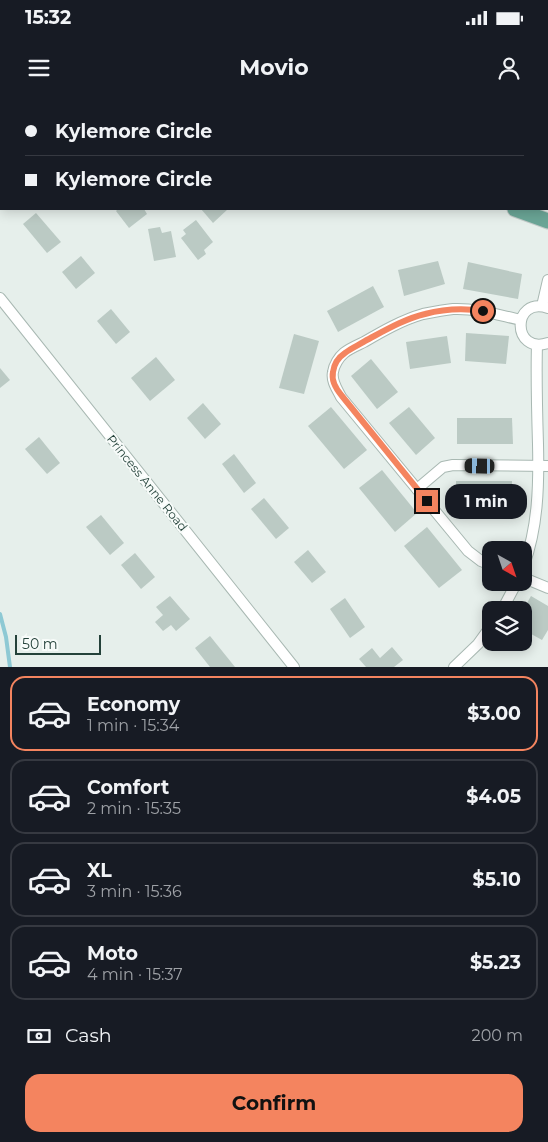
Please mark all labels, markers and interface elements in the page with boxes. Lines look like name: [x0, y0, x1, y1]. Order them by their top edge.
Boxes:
text: 15:32: [25, 6, 71, 29]
icon: menu: [25, 54, 53, 82]
text: Movio: [239, 54, 309, 81]
icon: person: [495, 54, 523, 82]
text: Kylemore Circle: [55, 120, 212, 143]
text: Kylemore Circle: [55, 168, 212, 191]
route start: [472, 300, 494, 322]
street label: Princess Anne Road: [104, 431, 191, 534]
car: [464, 458, 495, 474]
callout: 1 min: [444, 484, 527, 518]
route end: [416, 490, 438, 512]
text: 1 min: [464, 492, 508, 511]
north arrow: [482, 541, 532, 591]
map controls: [482, 541, 532, 651]
button: layers: [482, 601, 532, 651]
scale bar: [15, 632, 101, 655]
text: 50 m: [22, 635, 58, 653]
icon: car: [27, 691, 72, 736]
text: Economy: [87, 693, 180, 716]
text: $3.00: [467, 702, 521, 725]
text: 1 min · 15:34: [87, 716, 179, 735]
icon: car: [27, 774, 72, 819]
text: Comfort: [87, 776, 169, 799]
text: $4.05: [466, 785, 521, 808]
text: 2 min · 15:35: [87, 799, 181, 818]
icon: car: [27, 857, 72, 902]
text: XL: [87, 859, 112, 882]
text: $5.10: [473, 868, 521, 891]
text: 3 min · 15:36: [87, 882, 182, 901]
icon: car: [27, 940, 72, 985]
text: Moto: [87, 942, 138, 965]
text: $5.23: [470, 951, 521, 974]
text: 4 min · 15:37: [87, 965, 183, 984]
icon: cash: [25, 1022, 53, 1050]
text: Cash: [65, 1024, 112, 1047]
text: 200 m: [472, 1026, 523, 1045]
button: Confirm: [25, 1074, 523, 1132]

